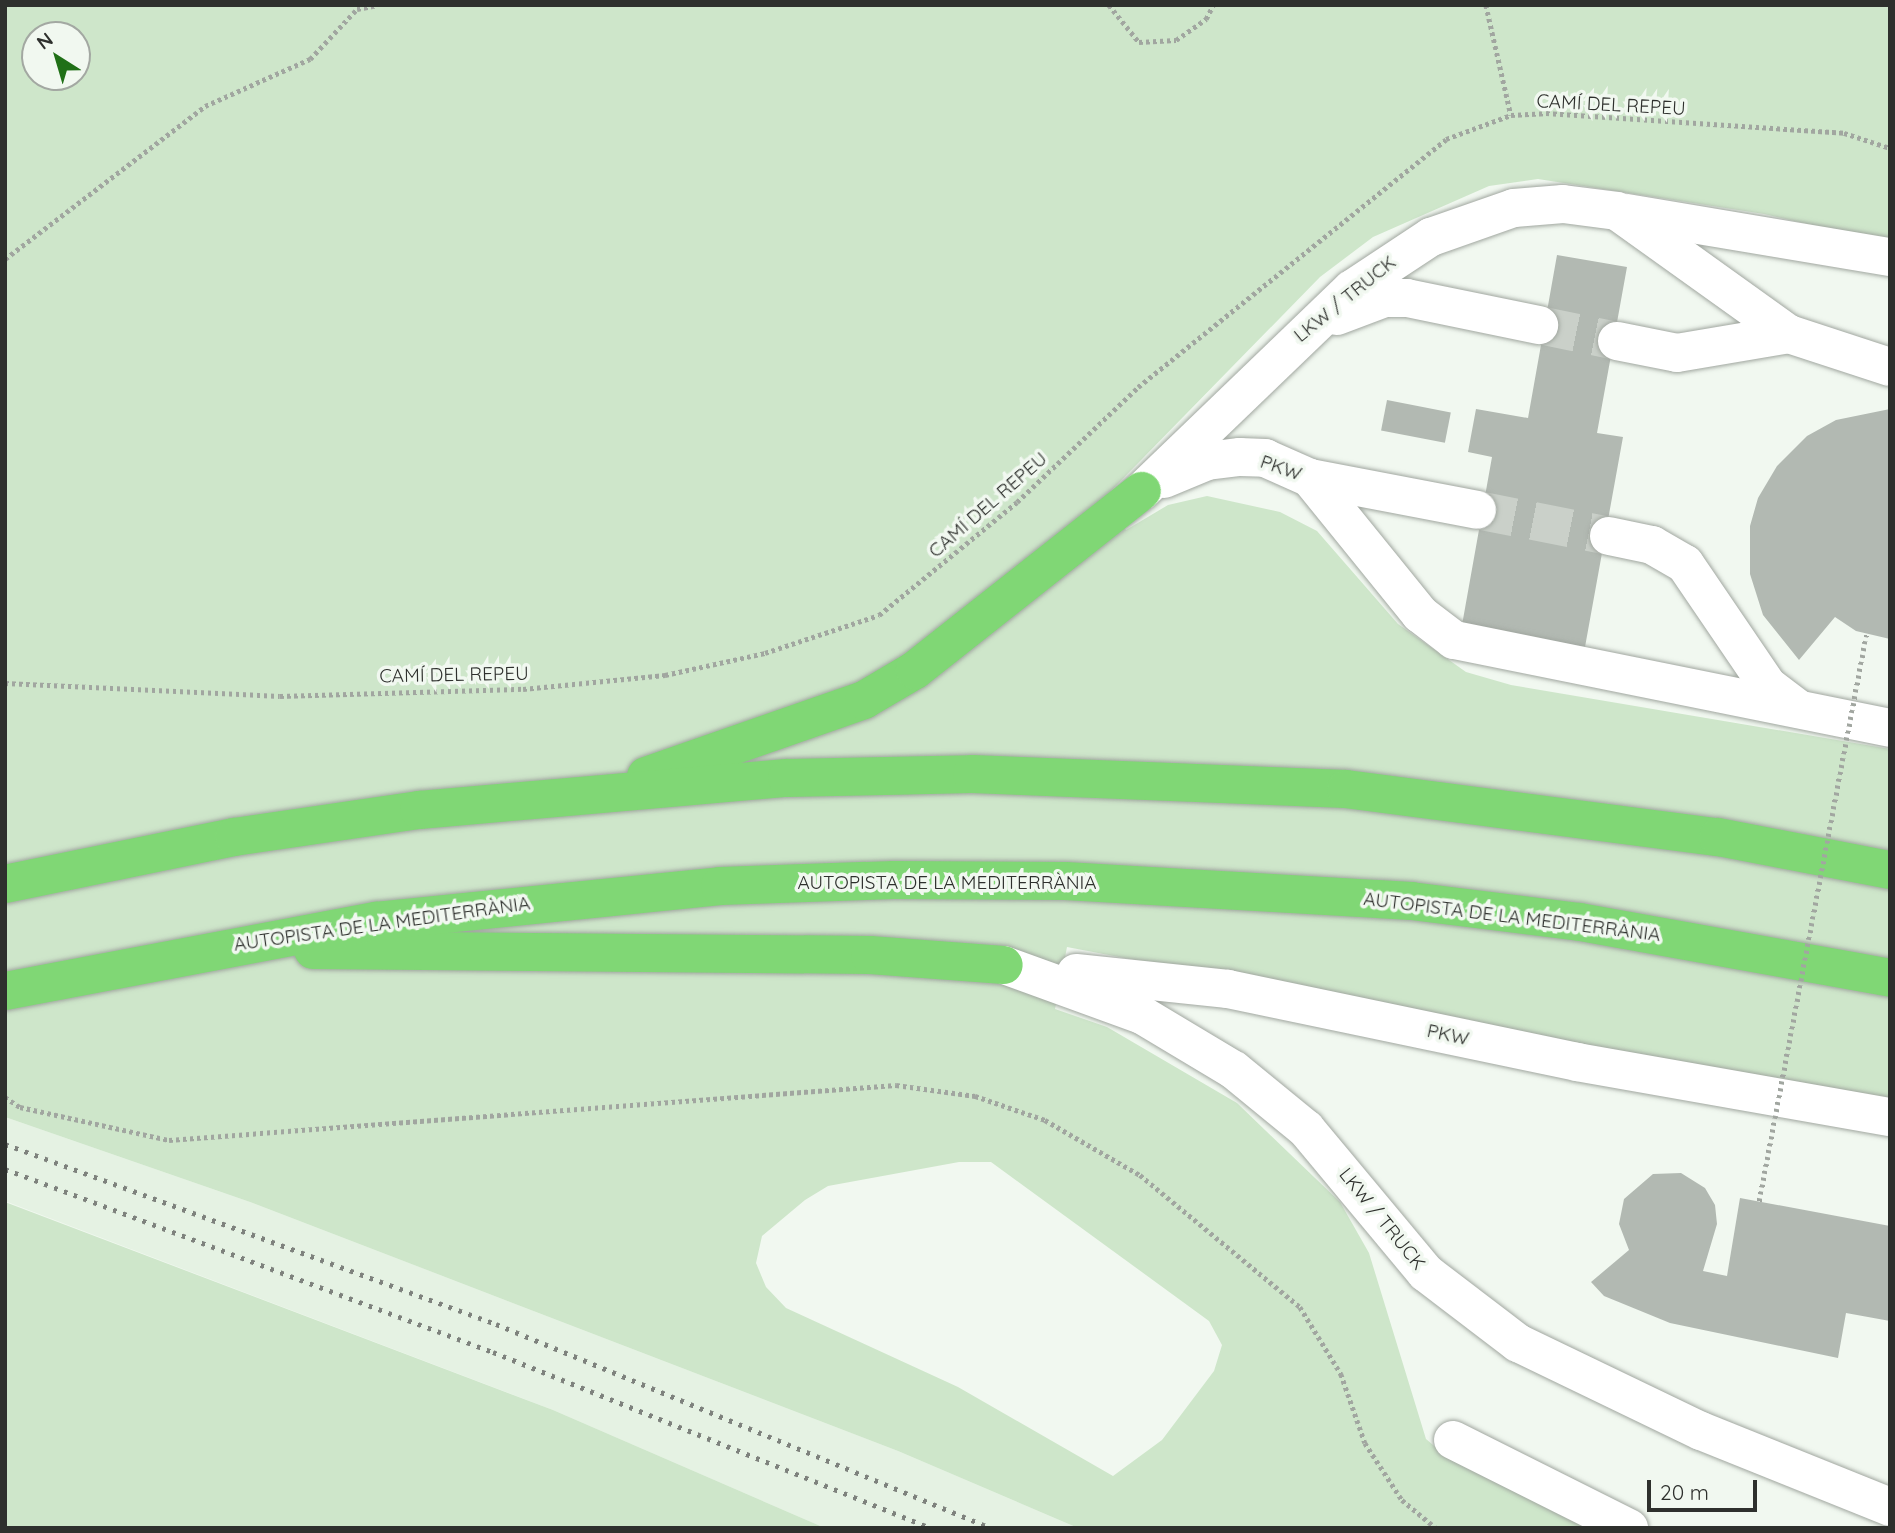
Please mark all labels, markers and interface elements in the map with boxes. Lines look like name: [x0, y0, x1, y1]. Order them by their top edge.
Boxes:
north arrow: [21, 21, 91, 91]
text: N: [32, 27, 57, 55]
street label: CAMÍ DEL REPEU: [1536, 90, 1686, 120]
street label: LKW / TRUCK: [1289, 251, 1401, 347]
street label: CAMÍ DEL REPEU: [924, 447, 1052, 563]
street label: PKW: [1257, 450, 1305, 486]
street label: CAMÍ DEL REPEU: [379, 662, 529, 688]
street label: AUTOPISTA DE LA MEDITERRÀNIA: [797, 872, 1097, 894]
street label: AUTOPISTA DE LA MEDITERRÀNIA: [1362, 887, 1662, 947]
street label: AUTOPISTA DE LA MEDITERRÀNIA: [232, 892, 532, 956]
street label: PKW: [1425, 1019, 1471, 1051]
street label: LKW / TRUCK: [1334, 1163, 1430, 1275]
scale bar: [1650, 1466, 1760, 1510]
text: 20 m: [1660, 1479, 1709, 1505]

